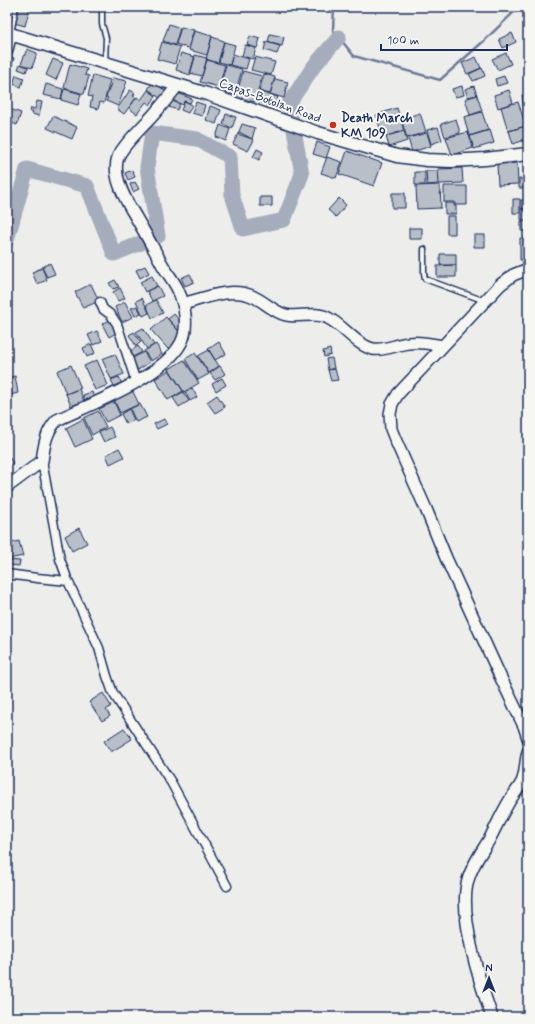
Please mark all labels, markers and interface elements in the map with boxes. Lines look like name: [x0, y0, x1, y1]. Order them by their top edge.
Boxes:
scale bar: [381, 26, 507, 52]
text: 100 m: [387, 33, 419, 49]
street label: Capas-Botolan Road: [217, 75, 323, 127]
place label: Death March KM 109: [341, 110, 413, 142]
marker: Death March KM 109: [328, 120, 338, 130]
north arrow: [469, 958, 509, 998]
text: N: [485, 962, 493, 976]

